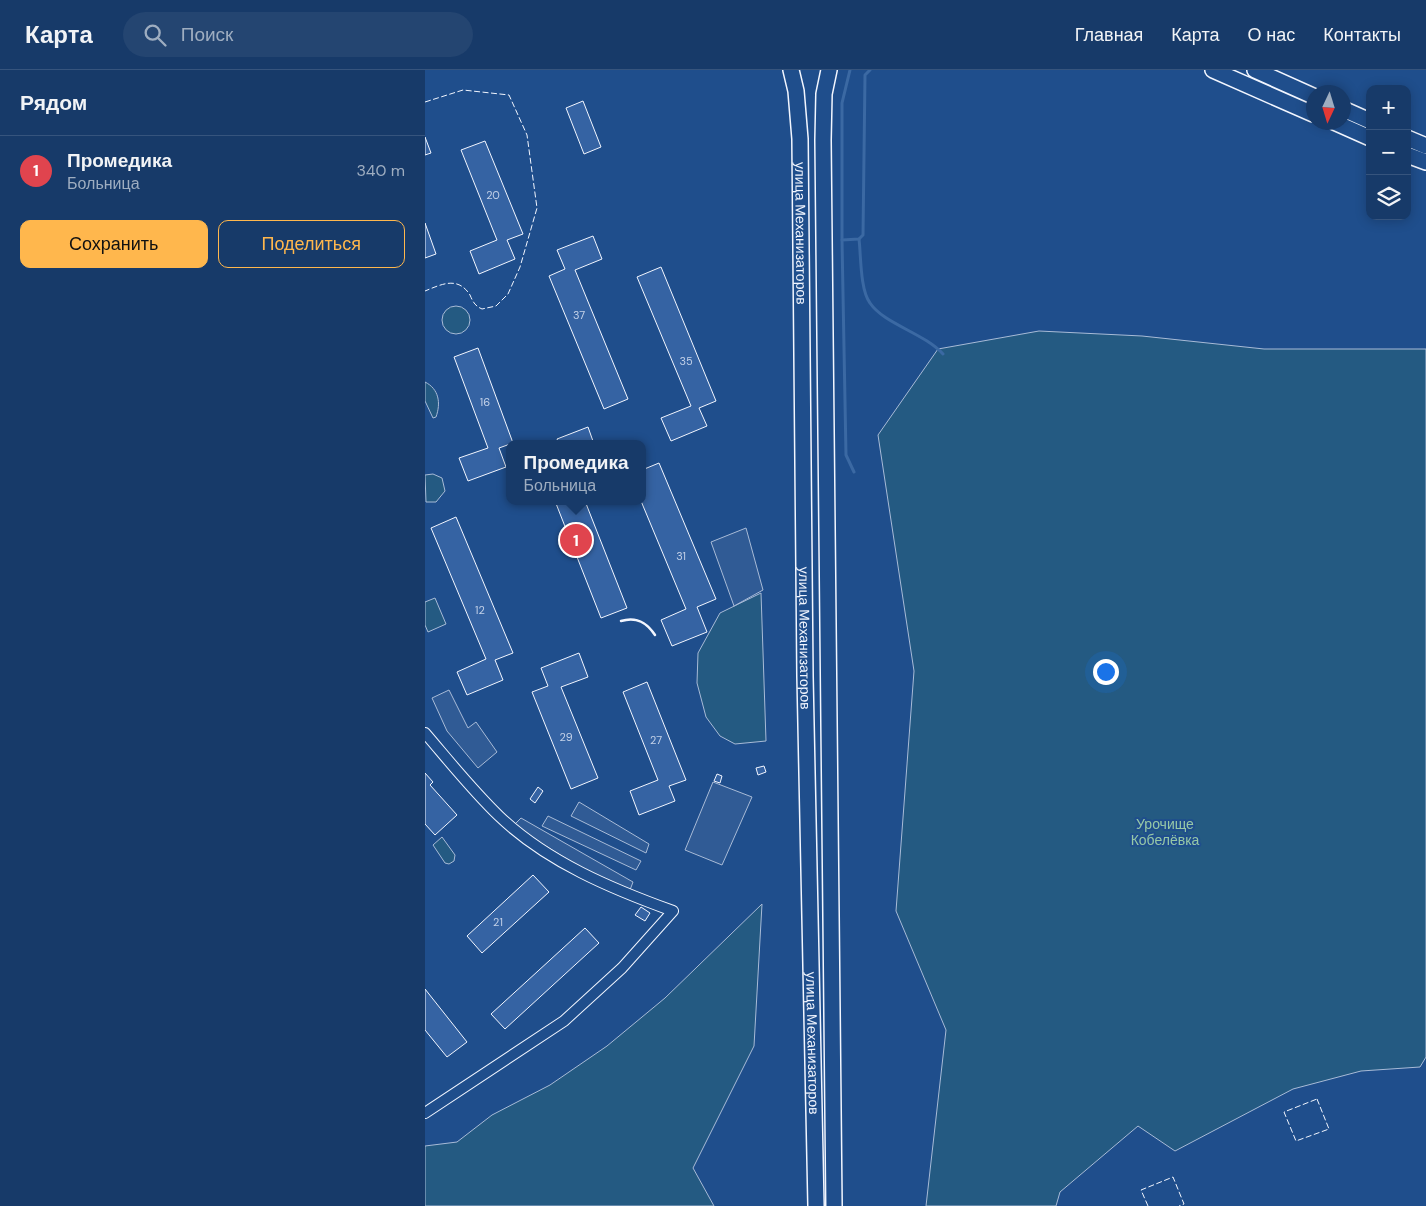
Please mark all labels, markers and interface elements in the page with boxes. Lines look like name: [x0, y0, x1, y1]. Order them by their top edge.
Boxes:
search box: [123, 12, 473, 57]
text: Карта: [25, 19, 93, 50]
icon: search: [141, 21, 169, 49]
text: Поиск: [181, 22, 233, 47]
text: Главная: [1075, 23, 1143, 47]
text: Карта: [1171, 23, 1220, 47]
text: О нас: [1248, 23, 1295, 47]
text: Контакты: [1323, 23, 1401, 47]
north arrow: [1306, 85, 1351, 130]
map controls: [1366, 85, 1411, 220]
button: +: [1366, 85, 1411, 130]
text: Рядом: [20, 89, 87, 117]
button: −: [1366, 130, 1411, 175]
text: Промедика: [67, 148, 172, 173]
text: 1: [33, 160, 39, 181]
text: 340 m: [356, 160, 405, 181]
street label: улица Механизаторов: [791, 162, 811, 305]
text: Больница: [67, 173, 140, 194]
button: layers: [1366, 175, 1411, 220]
house number: 20: [486, 188, 500, 202]
button: Сохранить: [20, 220, 208, 268]
button: Поделиться: [218, 220, 405, 268]
house number: 37: [573, 308, 585, 322]
house number: 35: [679, 354, 693, 368]
house number: 16: [480, 395, 490, 409]
popup: [506, 440, 646, 505]
text: Промедика: [523, 450, 629, 475]
text: Больница: [523, 475, 596, 496]
pin: 1: [560, 521, 592, 559]
house number: 31: [676, 549, 686, 563]
street label: улица Механизаторов: [795, 567, 815, 710]
house number: 12: [475, 603, 485, 617]
your location: [1093, 659, 1119, 685]
house number: 29: [559, 730, 573, 744]
house number: 27: [650, 733, 662, 747]
park label: Урочище Кобелёвка: [1131, 815, 1200, 849]
house number: 21: [493, 915, 503, 929]
street label: улица Механизаторов: [802, 972, 823, 1115]

